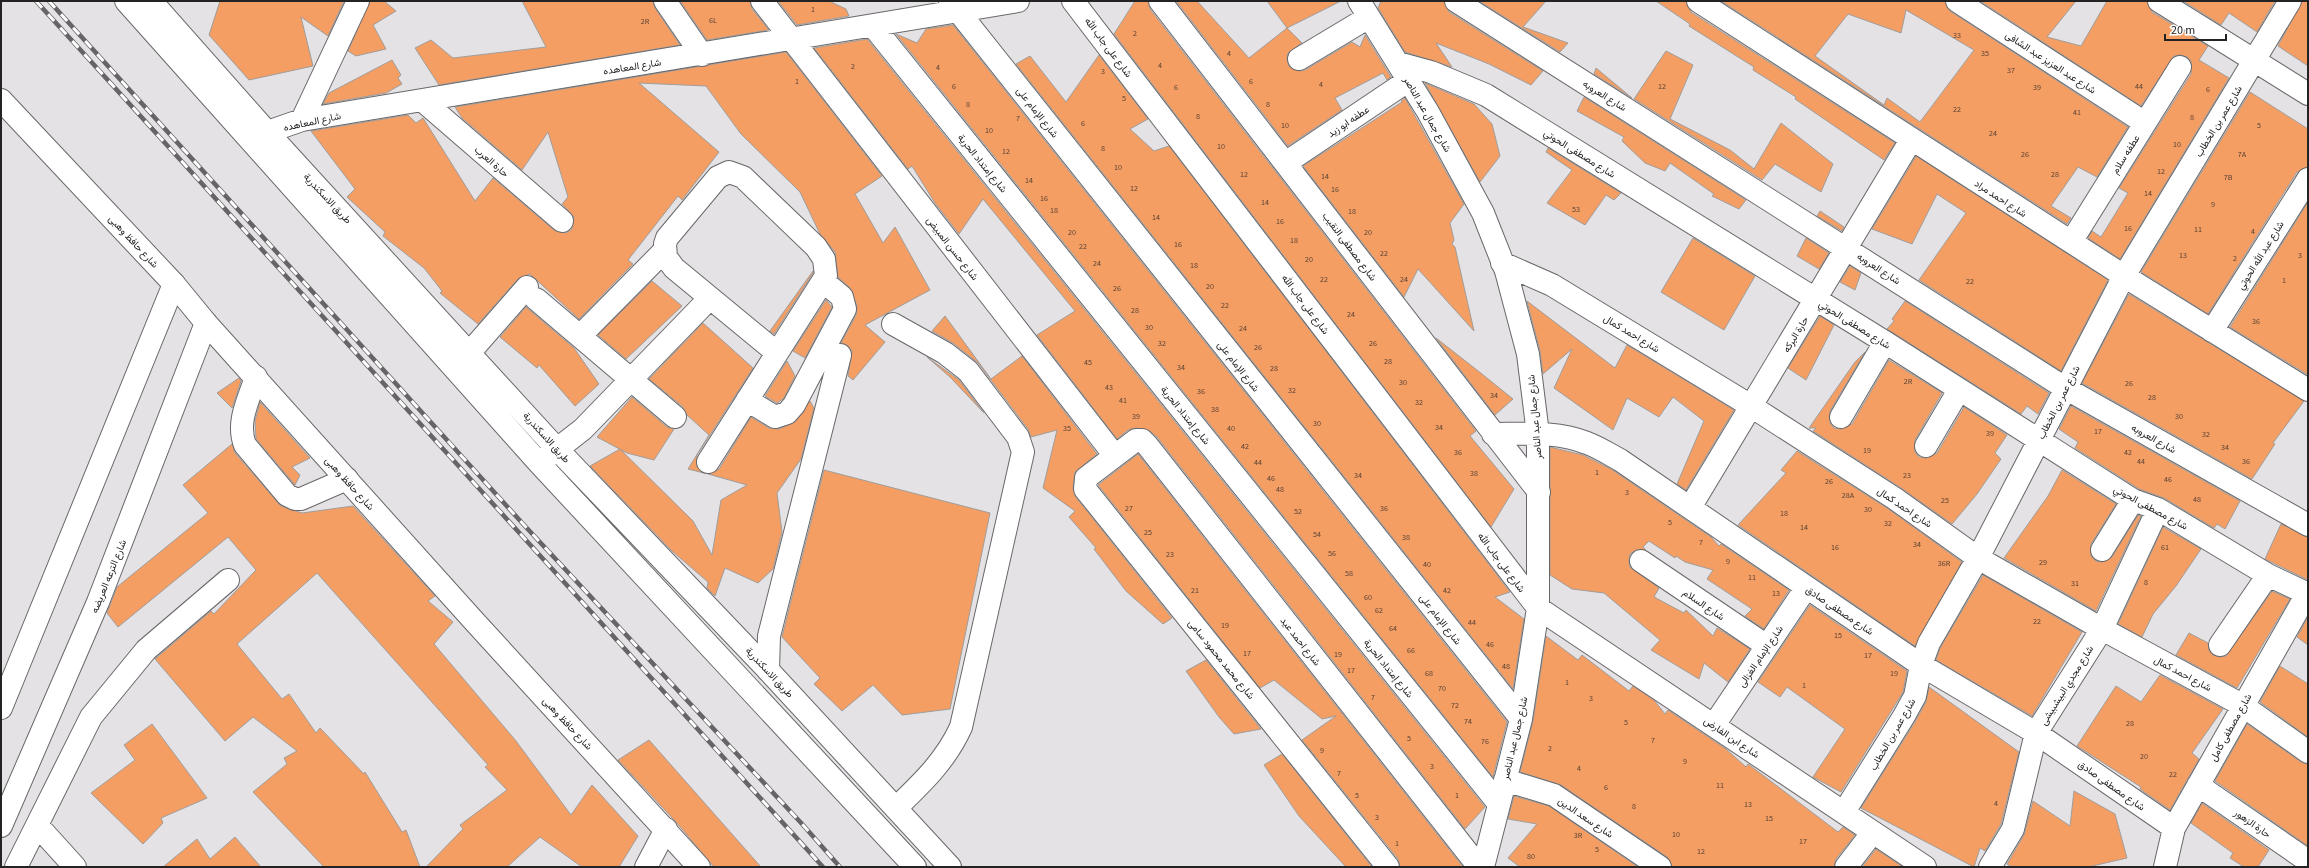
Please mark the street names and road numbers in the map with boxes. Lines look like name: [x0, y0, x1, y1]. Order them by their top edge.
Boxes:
street label: شارع على جاب الله: [1081, 15, 1135, 81]
street label: شارع عبد العزيز عبد الشافى: [2002, 28, 2099, 98]
street label: شارع المعاهده: [602, 55, 662, 78]
street label: شارع جمال عبد الناصر: [1399, 73, 1454, 155]
street label: شارع العروبه: [1580, 77, 1629, 115]
street label: شارع عمر بن الخطاب: [2192, 83, 2246, 160]
street label: شارع الإمام على: [1013, 84, 1062, 141]
street label: عطفه ابو زيد: [1325, 103, 1372, 141]
street label: شارع المعاهده: [282, 109, 342, 135]
street label: شارع مصطفى الحوتي: [1540, 126, 1618, 182]
street label: شارع إمتداد الحرية: [954, 131, 1010, 196]
street label: عطفه سلام: [2108, 132, 2143, 177]
street label: حارة العرب: [471, 143, 512, 181]
street label: طريق الاسكندرية: [300, 170, 355, 227]
street label: شارع احمد مراد: [1972, 177, 2029, 221]
street label: شارع مصطفى النقيب: [1319, 209, 1380, 284]
street label: شارع حافظ وهبى: [105, 212, 162, 271]
street label: شارع حسن المبيض: [923, 214, 982, 283]
street label: شارع عبد الله الحوتي: [2234, 218, 2289, 293]
street label: شارع العروبه: [1854, 250, 1903, 288]
street label: شارع على جاب الله: [1278, 272, 1332, 338]
street label: شارع مصطفى الحوتي: [1815, 297, 1893, 353]
street label: شارع احمد كمال: [1601, 312, 1662, 356]
street label: حارة البركه: [1780, 314, 1812, 355]
street label: شارع الإمام على: [1214, 338, 1263, 395]
street label: شارع عمر بن الخطاب: [2034, 363, 2084, 442]
street label: شارع جمال عبد الناصر: [1524, 374, 1546, 461]
street label: شارع إمتداد الحرية: [1157, 383, 1213, 448]
street label: طريق الاسكندرية: [519, 409, 573, 467]
street label: شارع العروبه: [2129, 421, 2179, 457]
street label: شارع حافظ وهبى: [321, 454, 377, 514]
street label: شارع مصطفى الحوتي: [2110, 482, 2190, 534]
street label: شارع احمد كمال: [1874, 484, 1935, 531]
street label: شارع على جاب الله: [1474, 530, 1528, 596]
street label: شارع الترعه العريضه: [88, 537, 130, 615]
street label: شارع مصطفى صادق: [1803, 583, 1876, 639]
street label: شارع السلام: [1680, 586, 1727, 624]
street label: شارع الإمام على: [1416, 591, 1465, 648]
street label: شارع احمد عيد: [1277, 614, 1324, 669]
street label: شارع محمد محمود سامى: [1185, 617, 1258, 703]
street label: شارع الإمام الغزالى: [1735, 623, 1787, 690]
street label: شارع إمتداد الحرية: [1360, 636, 1416, 701]
street label: شارع مجدي البيشبيشى: [2037, 643, 2098, 729]
street label: طريق الاسكندرية: [742, 644, 797, 701]
street label: شارع احمد كمال: [2151, 653, 2214, 695]
street label: شارع مصطفى كامل: [2206, 691, 2255, 764]
street label: شارع حافظ وهبى: [539, 694, 596, 753]
street label: شارع جمال عبد الناصر: [1498, 695, 1531, 782]
street label: شارع عمر بن الخطاب: [1866, 696, 1919, 773]
street label: شارع ابن الفارض: [1701, 714, 1762, 762]
street label: شارع مصطفى صادق: [2075, 757, 2148, 814]
street label: شارع سعد الدين: [1555, 794, 1616, 842]
street label: حارة الزهور: [2231, 806, 2274, 842]

